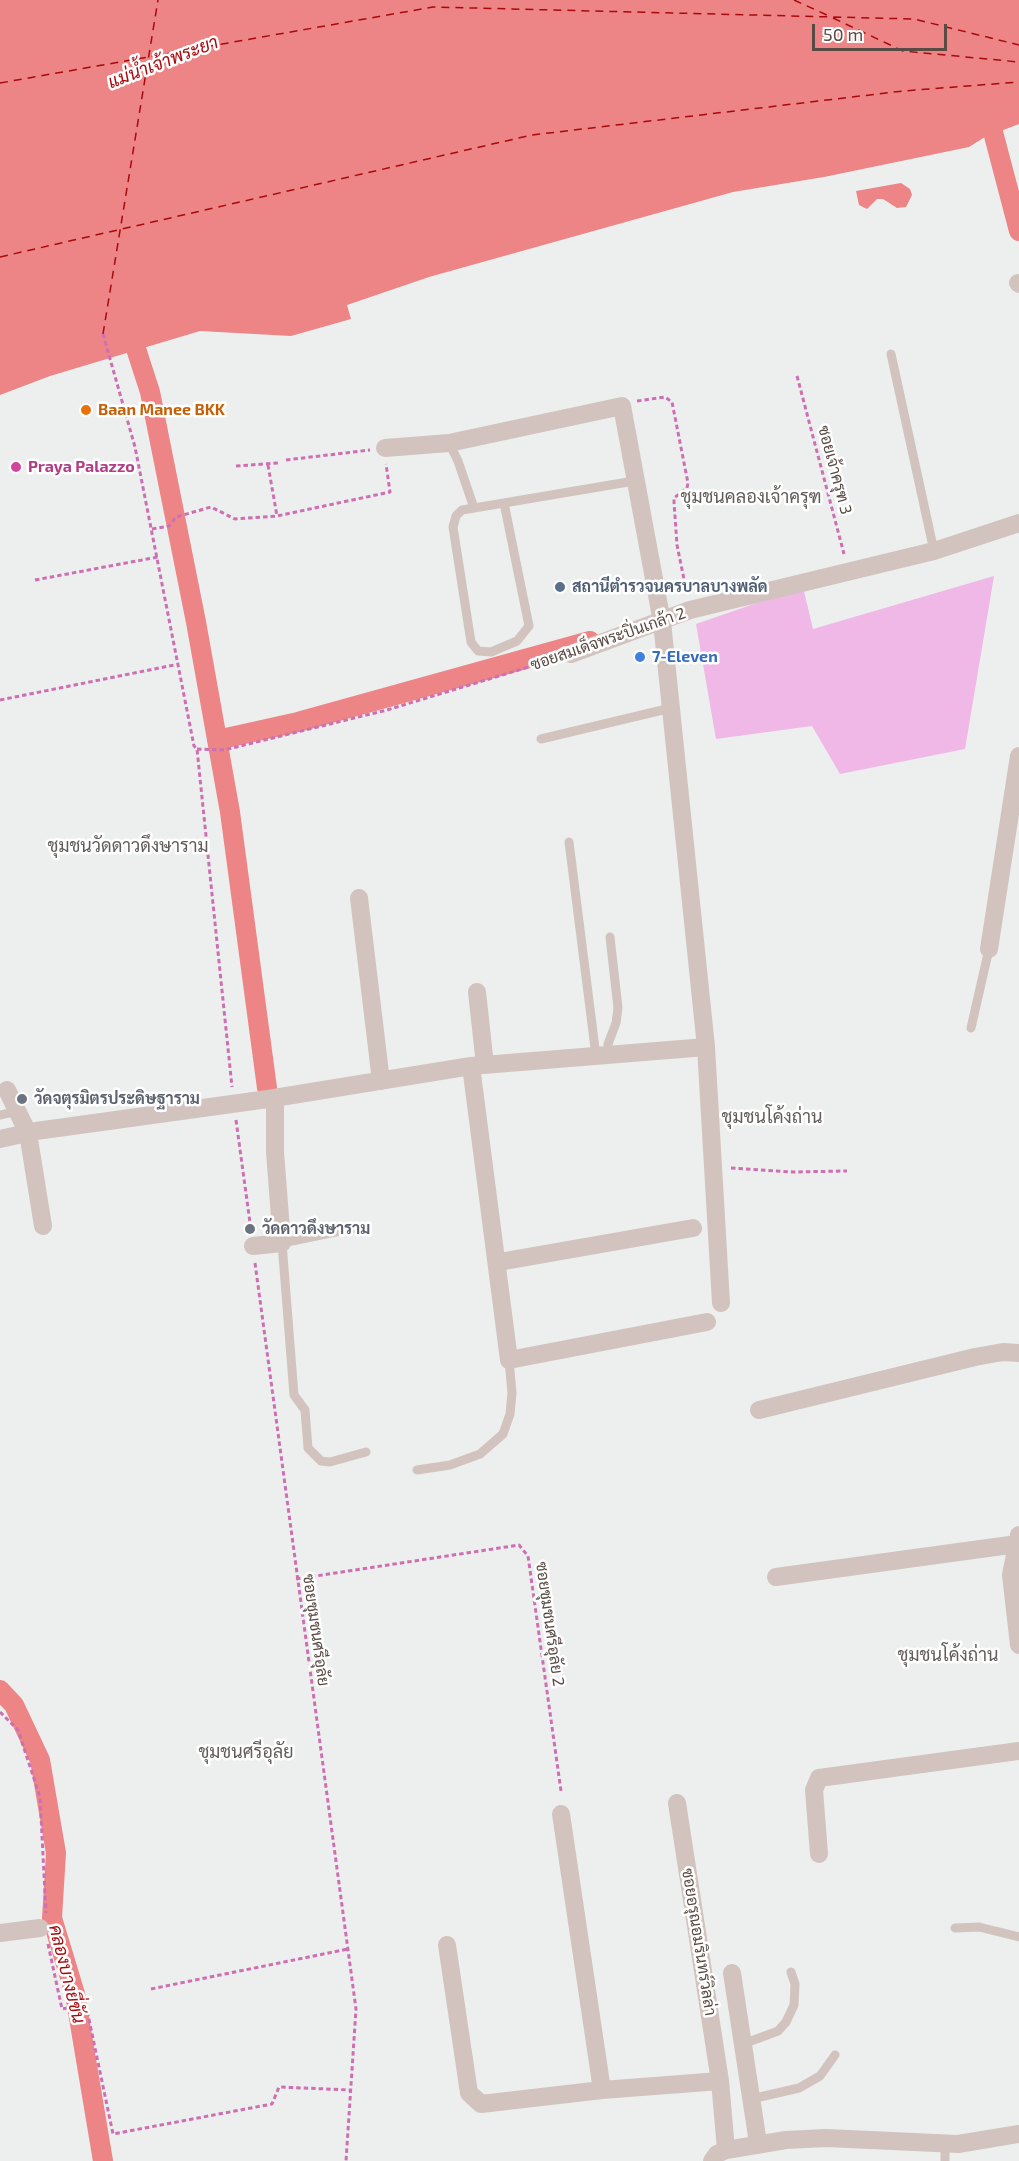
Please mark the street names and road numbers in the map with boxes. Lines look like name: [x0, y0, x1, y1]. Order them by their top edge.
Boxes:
street label: ซอยเจ้าครุฑ 3: [814, 423, 856, 517]
street label: ซอยสมเด็จพระปิ่นเกล้า 2: [528, 603, 688, 675]
street label: ซอยชุมชนศรีอุลัย 2: [532, 1560, 568, 1688]
street label: ซอยชุมชนศรีอุลัย: [299, 1573, 333, 1687]
street label: ซอยอรุณอมรินทร์วิลล่า: [678, 1867, 720, 2017]

